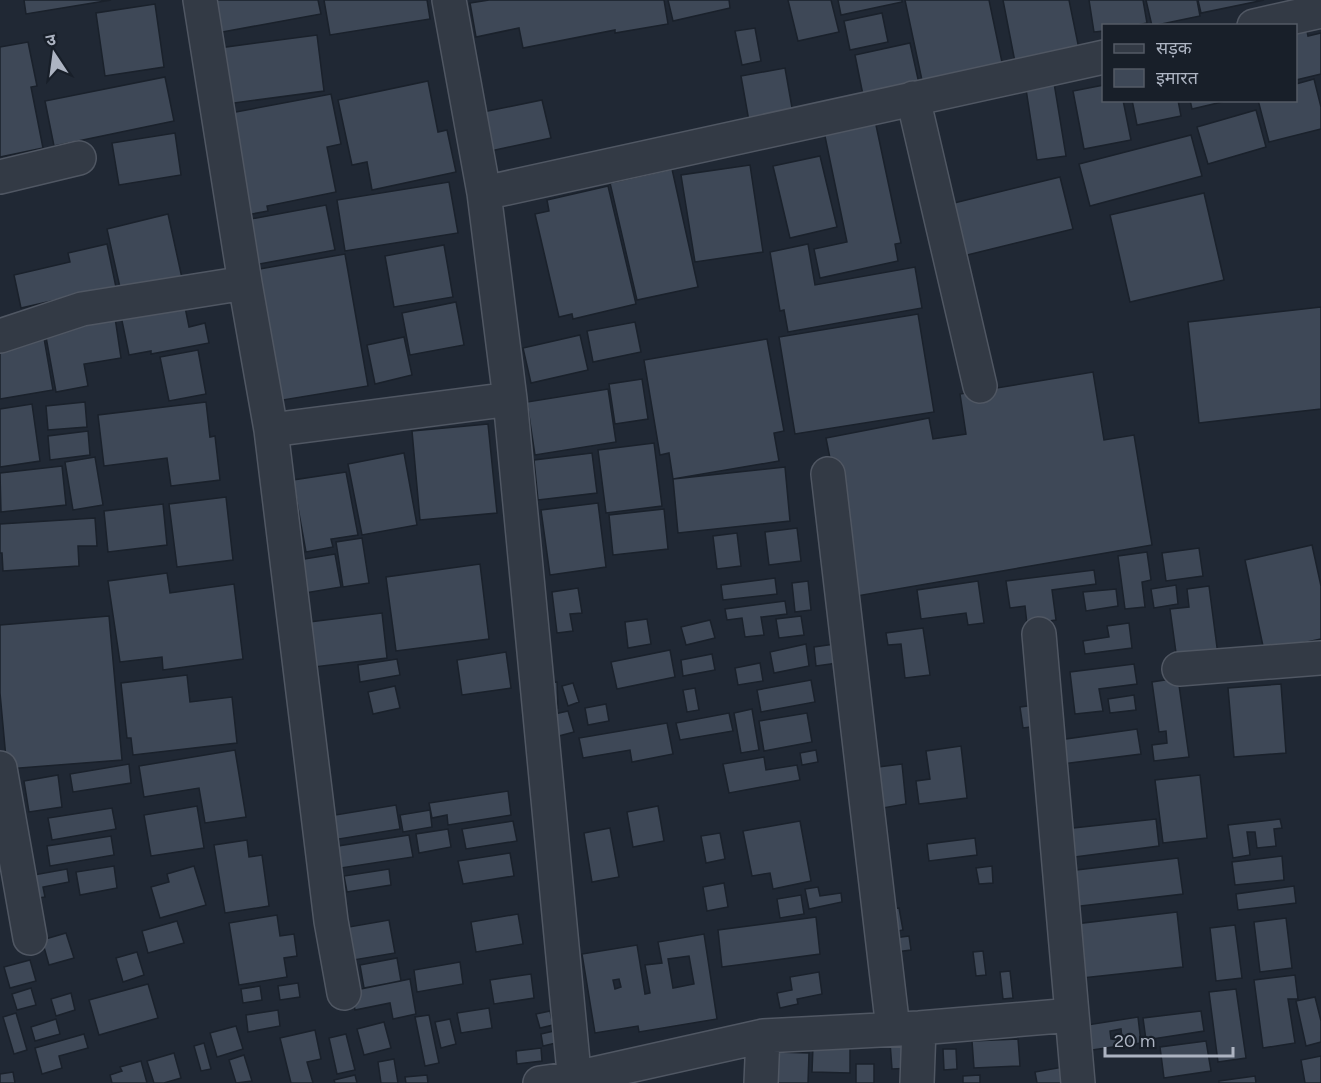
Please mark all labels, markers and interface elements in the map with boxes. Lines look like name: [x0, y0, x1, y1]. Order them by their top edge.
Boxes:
north arrow: [24, 24, 84, 84]
legend: [1102, 24, 1297, 102]
text: उ: [44, 29, 58, 50]
text: सड़क: [1156, 37, 1193, 59]
text: इमारत: [1156, 67, 1199, 89]
scale bar: [1105, 1020, 1232, 1058]
text: 20 m: [1114, 1030, 1155, 1052]

